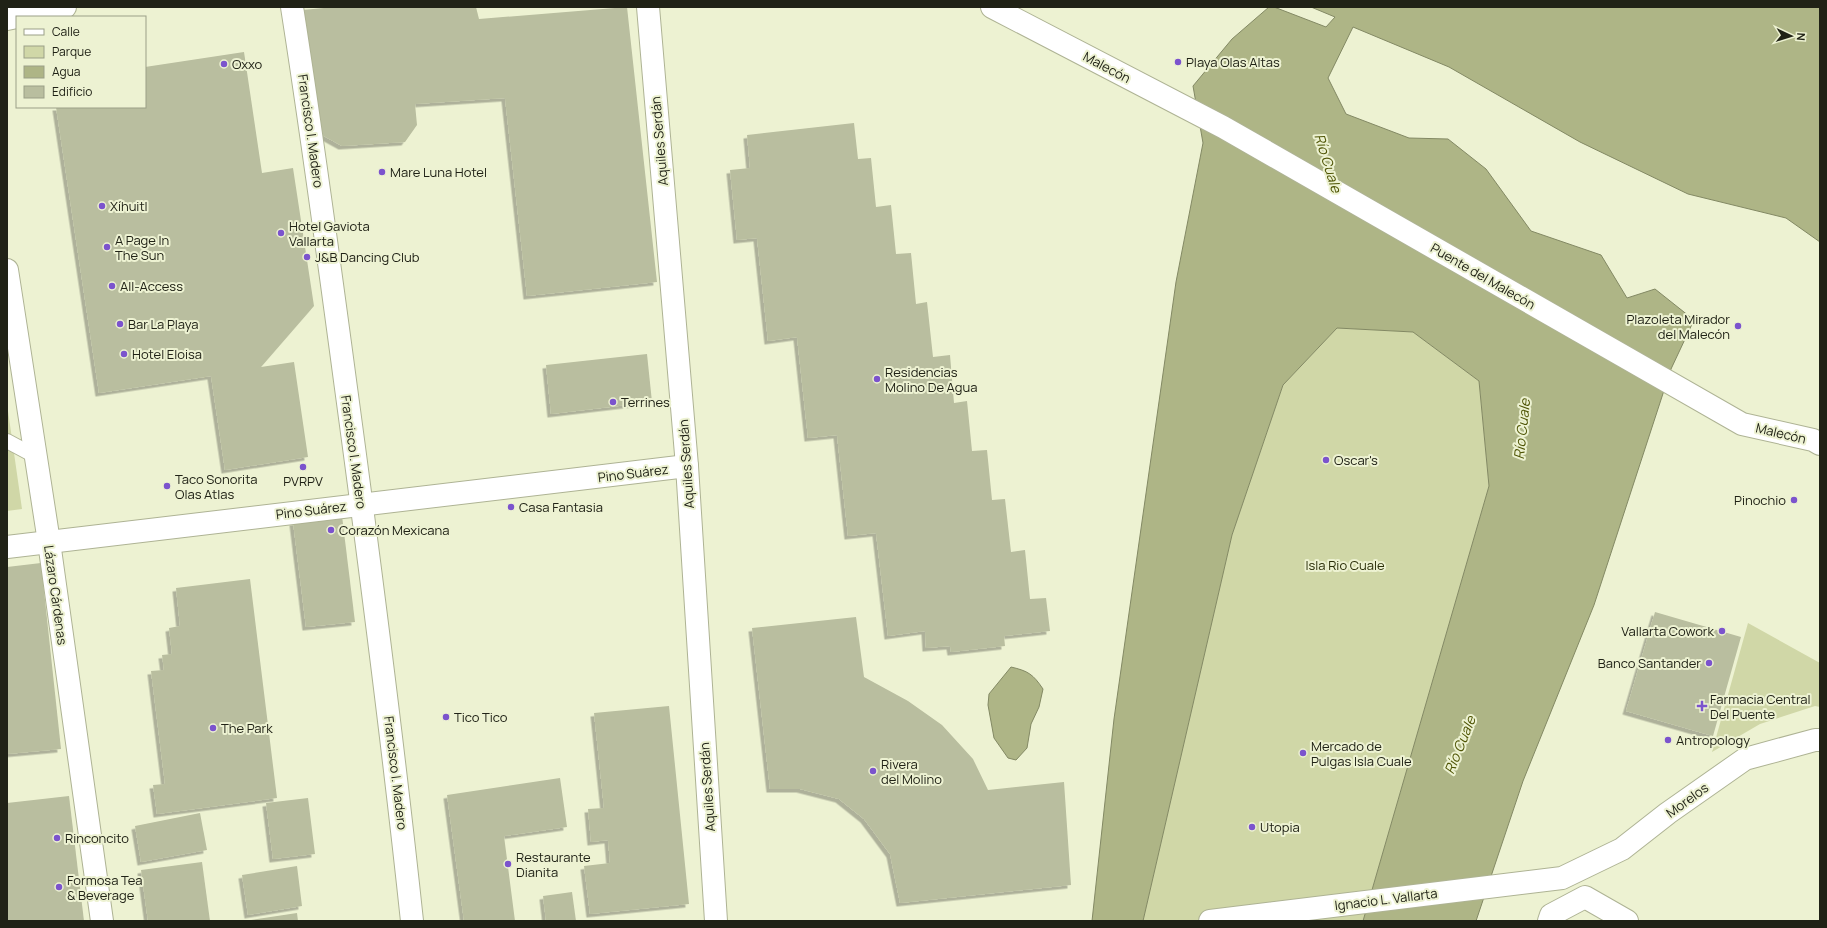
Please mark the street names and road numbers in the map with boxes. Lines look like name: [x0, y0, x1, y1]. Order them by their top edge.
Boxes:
street label: Malecón: [1080, 47, 1134, 87]
street label: Francisco I. Madero: [294, 73, 328, 189]
street label: Aquiles Serdán: [646, 96, 672, 186]
street label: Puente del Malecón: [1427, 239, 1539, 313]
street label: Francisco I. Madero: [337, 394, 371, 510]
street label: Malecón: [1754, 418, 1808, 448]
street label: Aquiles Serdán: [674, 419, 698, 509]
street label: Pino Suárez: [597, 460, 669, 486]
street label: Pino Suárez: [275, 497, 347, 523]
street label: Lázaro Cárdenas: [40, 544, 72, 646]
street label: Francisco I. Madero: [380, 715, 412, 831]
street label: Aquiles Serdán: [695, 742, 719, 832]
street label: Morelos: [1662, 778, 1712, 821]
street label: Ignacio L. Vallarta: [1334, 884, 1438, 914]

